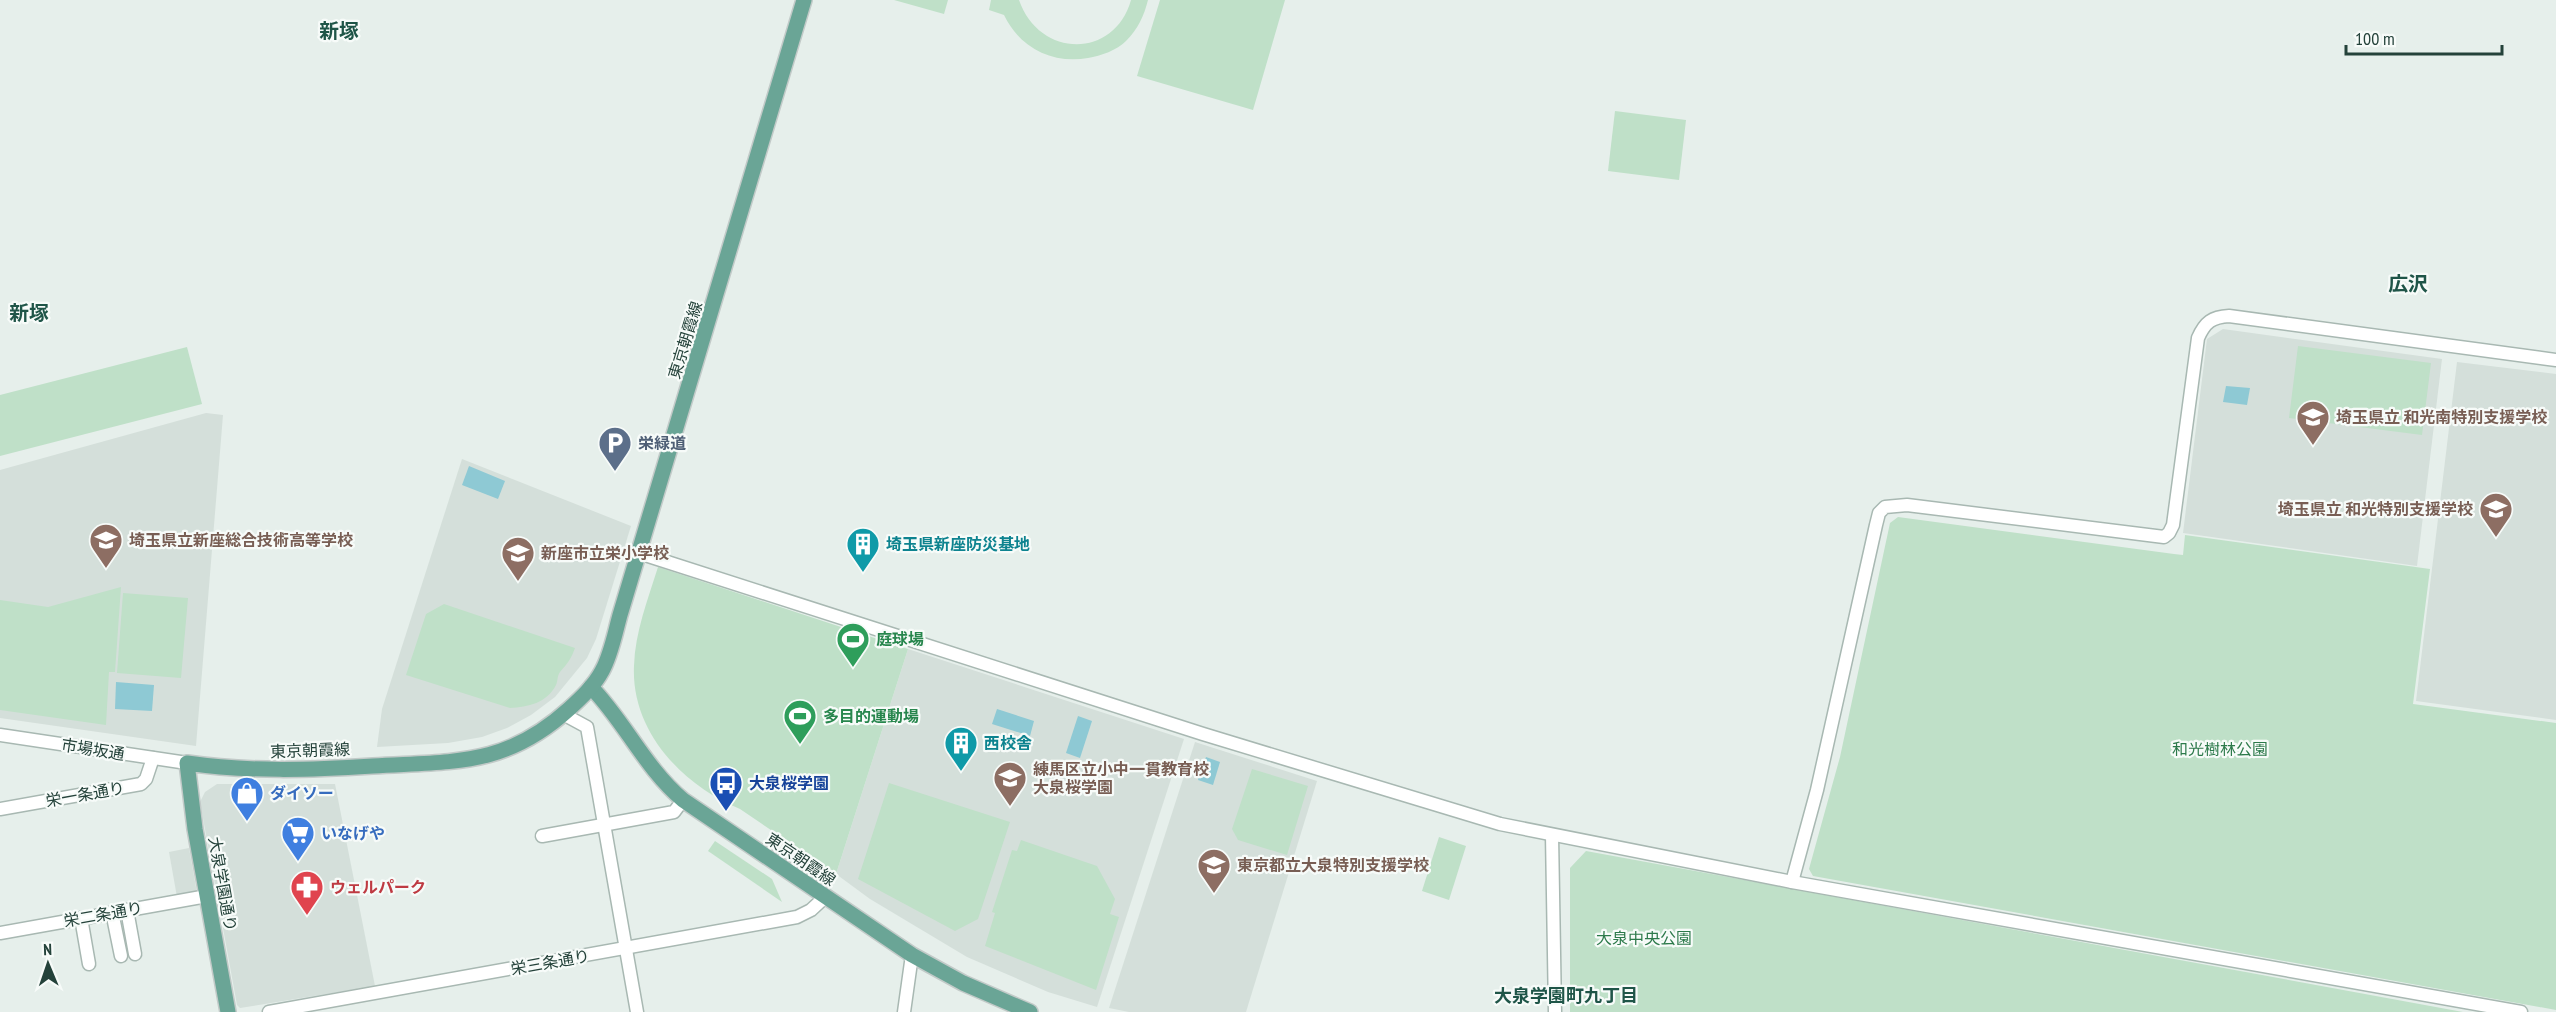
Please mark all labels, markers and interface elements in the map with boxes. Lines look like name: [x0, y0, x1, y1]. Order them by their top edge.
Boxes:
district label: 新塚: [319, 18, 359, 44]
scale bar: [2346, 18, 2502, 56]
text: 100 m: [2355, 27, 2395, 50]
district label: 広沢: [2388, 271, 2428, 297]
street label: 東京朝霞線: [664, 299, 706, 381]
district label: 新塚: [9, 300, 49, 326]
school or university icon: 埼玉県立 和光南特別支援学校: [2295, 399, 2331, 446]
place label: 埼玉県立 和光南特別支援学校: [2336, 407, 2547, 427]
parking icon: 栄緑道: [597, 425, 633, 472]
place label: 栄緑道: [638, 433, 686, 453]
school or university icon: 埼玉県立 和光特別支援学校: [2478, 491, 2514, 538]
place label: 埼玉県立 和光特別支援学校: [2278, 499, 2473, 519]
school or university icon: 埼玉県立新座総合技術高等学校: [88, 522, 124, 569]
building icon: 埼玉県新座防災基地: [845, 526, 881, 573]
place label: 埼玉県立新座総合技術高等学校: [129, 530, 353, 550]
place label: 埼玉県新座防災基地: [886, 534, 1030, 554]
school or university icon: 新座市立栄小学校: [500, 535, 536, 582]
place label: 新座市立栄小学校: [541, 543, 669, 563]
sports icon: 庭球場: [835, 621, 871, 668]
place label: 庭球場: [876, 629, 924, 649]
sports icon: 多目的運動場: [782, 698, 818, 745]
place label: 多目的運動場: [823, 706, 919, 726]
building icon: 西校舎: [943, 725, 979, 772]
place label: 西校舎: [984, 733, 1032, 753]
street label: 市場坂通: [60, 734, 126, 764]
street label: 東京朝霞線: [270, 739, 350, 761]
park label: 和光樹林公園: [2172, 739, 2268, 759]
place label: 練馬区立小中一貫教育校 大泉桜学園: [1033, 759, 1209, 797]
school or university icon: 練馬区立小中一貫教育校 大泉桜学園: [992, 760, 1028, 807]
bus stop icon: 大泉桜学園: [708, 765, 744, 812]
place label: 大泉桜学園: [749, 773, 829, 793]
shop icon: ダイソー: [229, 775, 265, 822]
street label: 栄一条通り: [44, 777, 126, 811]
place label: ダイソー: [270, 783, 334, 803]
supermarket icon: いなげや: [280, 815, 316, 862]
place label: いなげや: [321, 823, 385, 843]
street label: 東京朝霞線: [762, 828, 840, 890]
street label: 大泉学園通り: [205, 835, 241, 933]
school or university icon: 東京都立大泉特別支援学校: [1196, 847, 1232, 894]
place label: 東京都立大泉特別支援学校: [1237, 855, 1429, 875]
pharmacy icon: ウェルパーク: [289, 869, 325, 916]
place label: ウェルパーク: [330, 877, 426, 897]
street label: 栄二条通り: [62, 897, 144, 931]
park label: 大泉中央公園: [1596, 928, 1692, 948]
north arrow: [18, 934, 78, 994]
text: N: [43, 939, 52, 959]
street label: 栄三条通り: [509, 945, 591, 979]
district label: 大泉学園町九丁目: [1494, 984, 1638, 1007]

